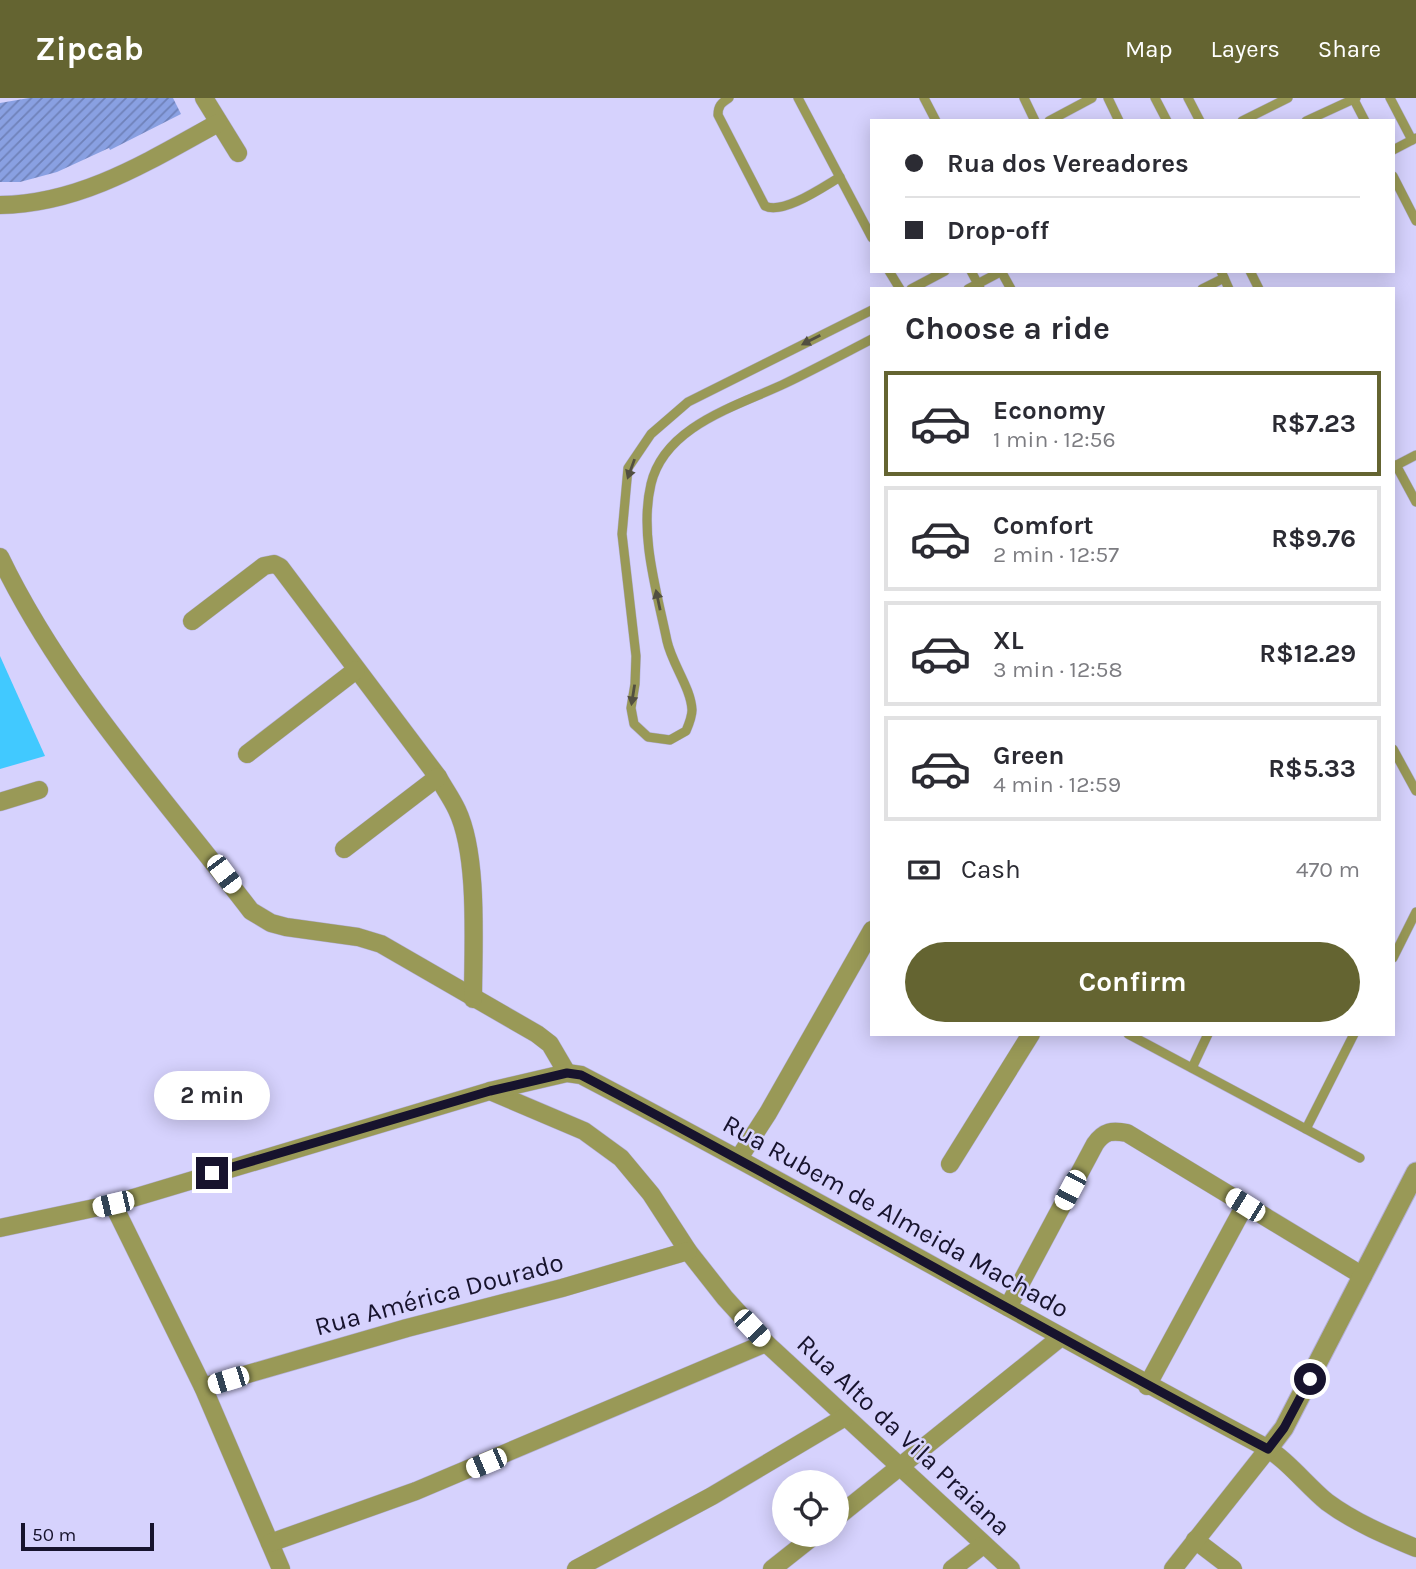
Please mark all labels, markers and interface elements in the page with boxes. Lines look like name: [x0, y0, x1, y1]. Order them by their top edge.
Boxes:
text: Zipcab: [35, 30, 144, 68]
text: Map: [1125, 35, 1173, 63]
text: Layers: [1211, 35, 1280, 63]
text: Share: [1318, 35, 1381, 63]
text: Rua dos Vereadores: [947, 148, 1189, 179]
text: Drop-off: [947, 215, 1049, 246]
text: Choose a ride: [905, 310, 1110, 347]
one-way arrow: [801, 335, 821, 346]
icon: car: [909, 392, 972, 455]
text: Economy: [993, 395, 1105, 426]
text: R$7.23: [1271, 408, 1356, 439]
text: 1 min · 12:56: [993, 426, 1116, 453]
one-way arrow: [625, 459, 636, 480]
icon: car: [909, 507, 972, 570]
text: Comfort: [993, 510, 1094, 541]
text: R$9.76: [1271, 523, 1356, 554]
text: 2 min · 12:57: [993, 541, 1119, 568]
one-way arrow: [653, 589, 664, 611]
icon: car: [909, 622, 972, 685]
text: XL: [993, 625, 1024, 656]
text: R$12.29: [1259, 638, 1356, 669]
text: 3 min · 12:58: [993, 656, 1123, 683]
one-way arrow: [627, 684, 638, 706]
icon: car: [909, 737, 972, 800]
text: Green: [993, 740, 1065, 771]
text: R$5.33: [1268, 753, 1356, 784]
text: 4 min · 12:59: [993, 771, 1121, 798]
car: [203, 851, 246, 897]
icon: cash: [905, 851, 943, 889]
text: Cash: [961, 854, 1021, 885]
text: 470 m: [1296, 856, 1360, 883]
button: Confirm: [905, 942, 1360, 1022]
callout: 2 min: [154, 1072, 270, 1121]
text: 2 min: [180, 1082, 244, 1109]
street label: Rua Rubem de Almeida Machado: [717, 1108, 1074, 1325]
route end: [196, 1157, 228, 1189]
car: [1051, 1167, 1090, 1213]
car: [1222, 1185, 1269, 1225]
car: [91, 1189, 136, 1219]
street label: Rua América Dourado: [311, 1246, 567, 1343]
car: [730, 1305, 775, 1351]
street label: Rua Alto da Vila Praiana: [790, 1328, 1017, 1542]
route start: [1294, 1363, 1326, 1395]
car: [205, 1364, 252, 1396]
car: [463, 1445, 510, 1481]
map controls: [772, 1470, 849, 1547]
button: locate: [772, 1470, 849, 1547]
scale bar: [21, 1520, 154, 1552]
text: 50 m: [32, 1524, 76, 1546]

